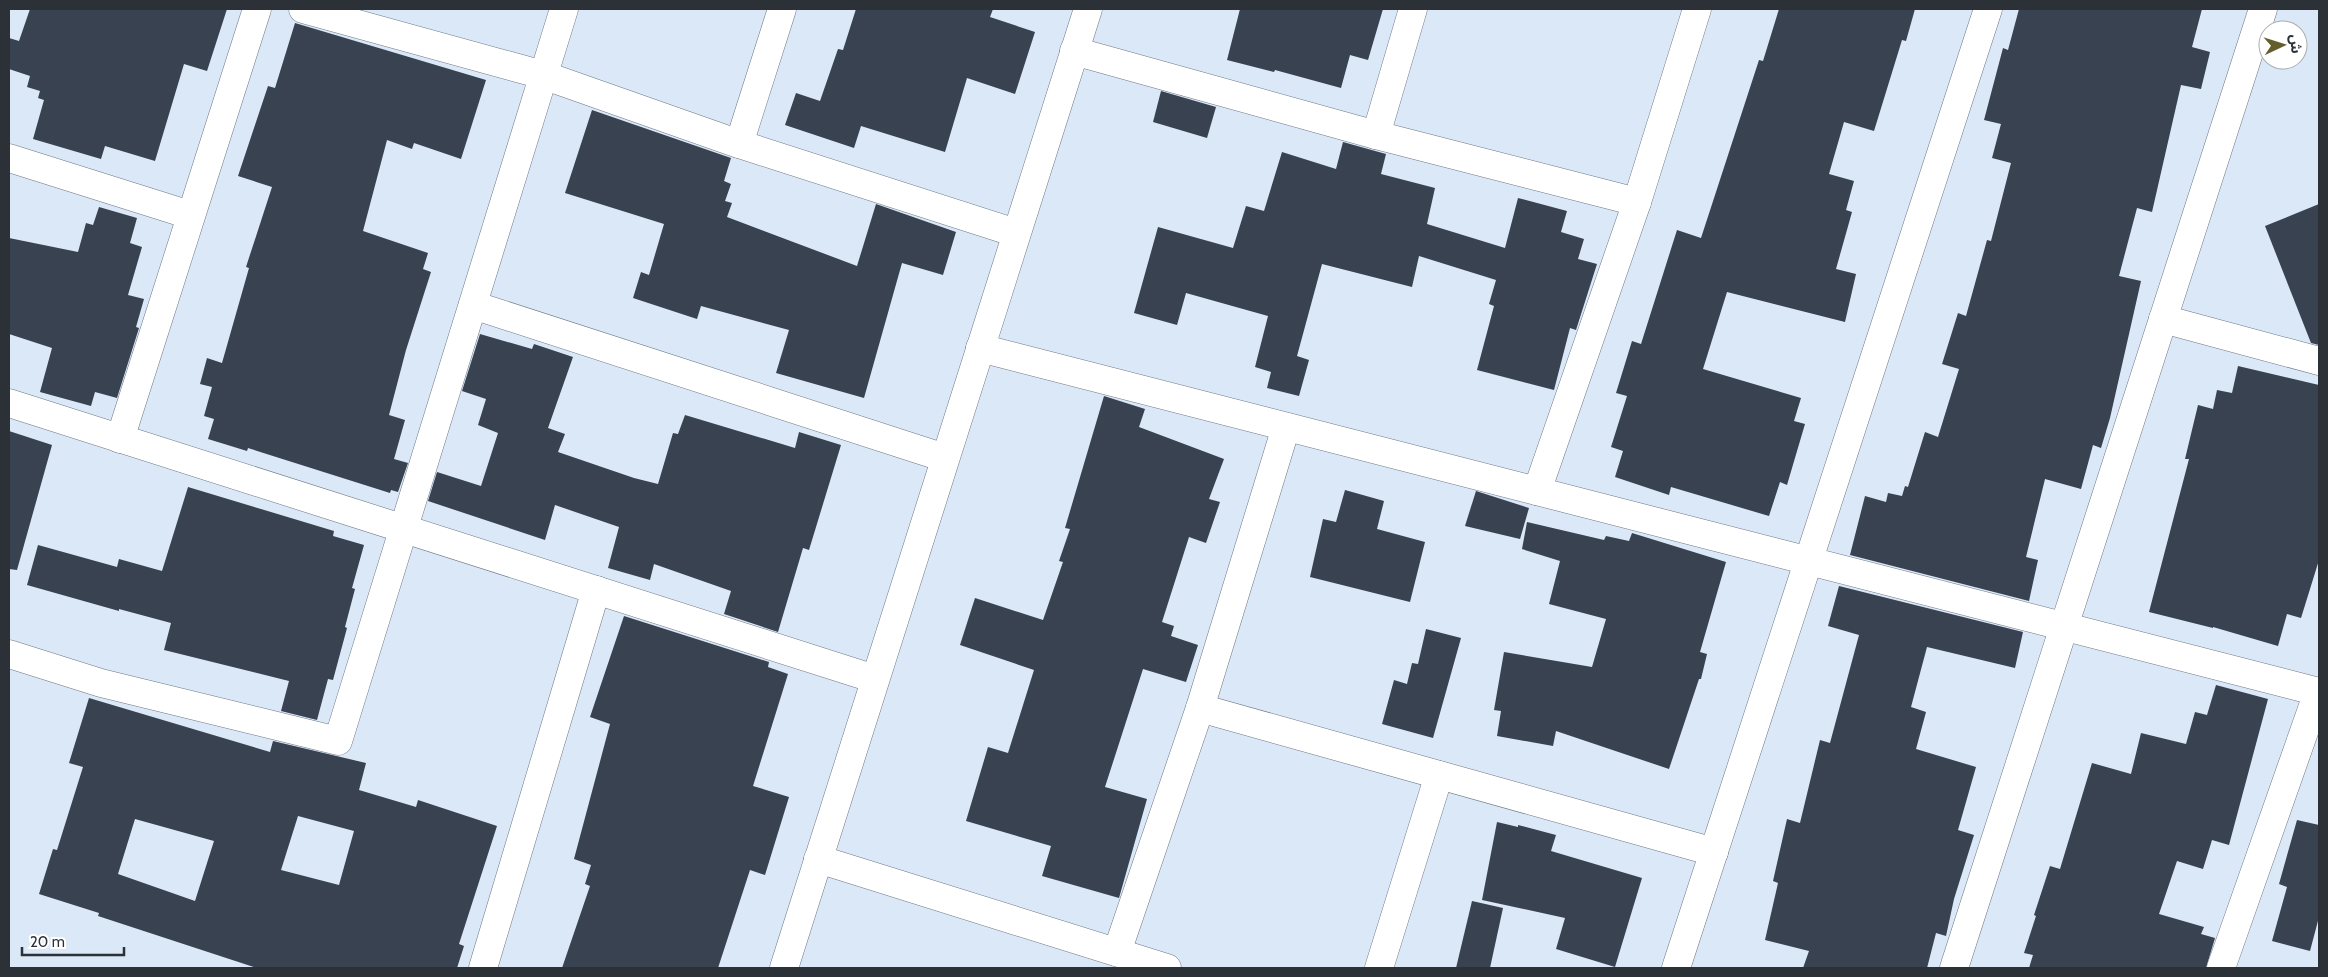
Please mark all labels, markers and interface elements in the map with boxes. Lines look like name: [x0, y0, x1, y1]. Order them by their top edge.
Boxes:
north arrow: [2258, 20, 2308, 70]
text: ش: [2286, 34, 2306, 54]
scale bar: [22, 924, 125, 956]
text: 20 m: [30, 933, 65, 951]

